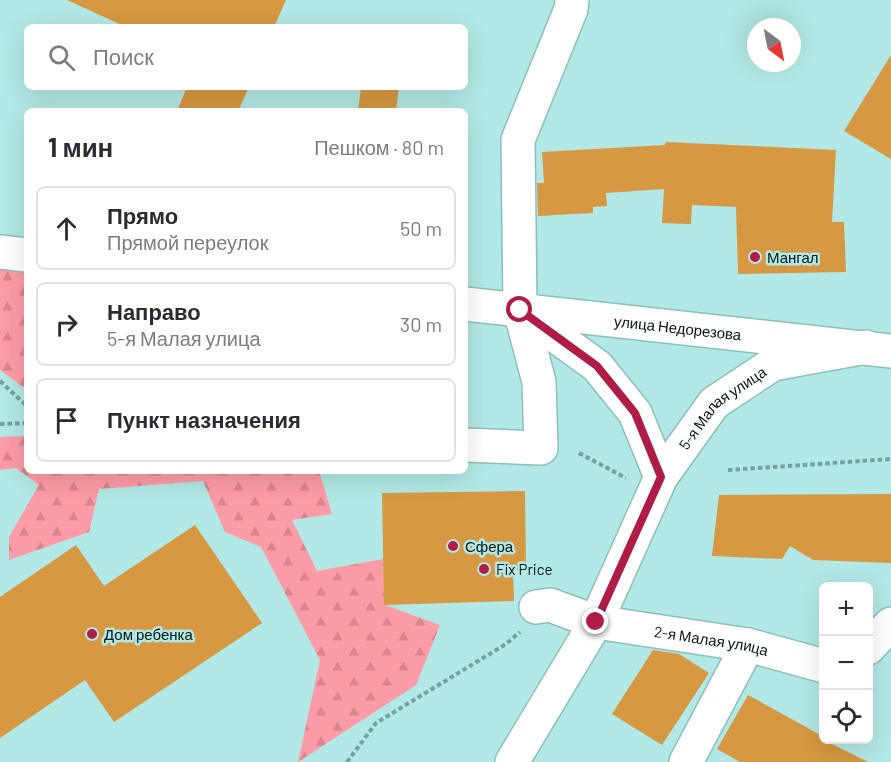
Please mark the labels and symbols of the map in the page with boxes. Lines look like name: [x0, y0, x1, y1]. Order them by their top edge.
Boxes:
north arrow: [747, 18, 801, 72]
place label: Мангал: [767, 248, 819, 266]
marker: Мангал: [748, 250, 762, 264]
route start: [506, 296, 532, 322]
street label: улица Недорезова: [613, 312, 743, 343]
street label: 5-я Малая улица: [675, 362, 770, 453]
place label: Сфера: [465, 537, 514, 555]
marker: Сфера: [446, 539, 460, 553]
place label: Fix Price: [496, 560, 552, 578]
marker: Fix Price: [477, 562, 491, 576]
route end: [582, 608, 608, 634]
street label: 2-я Малая улица: [653, 622, 771, 659]
place label: Дом ребенка: [104, 625, 193, 643]
marker: Дом ребенка: [85, 627, 99, 641]

